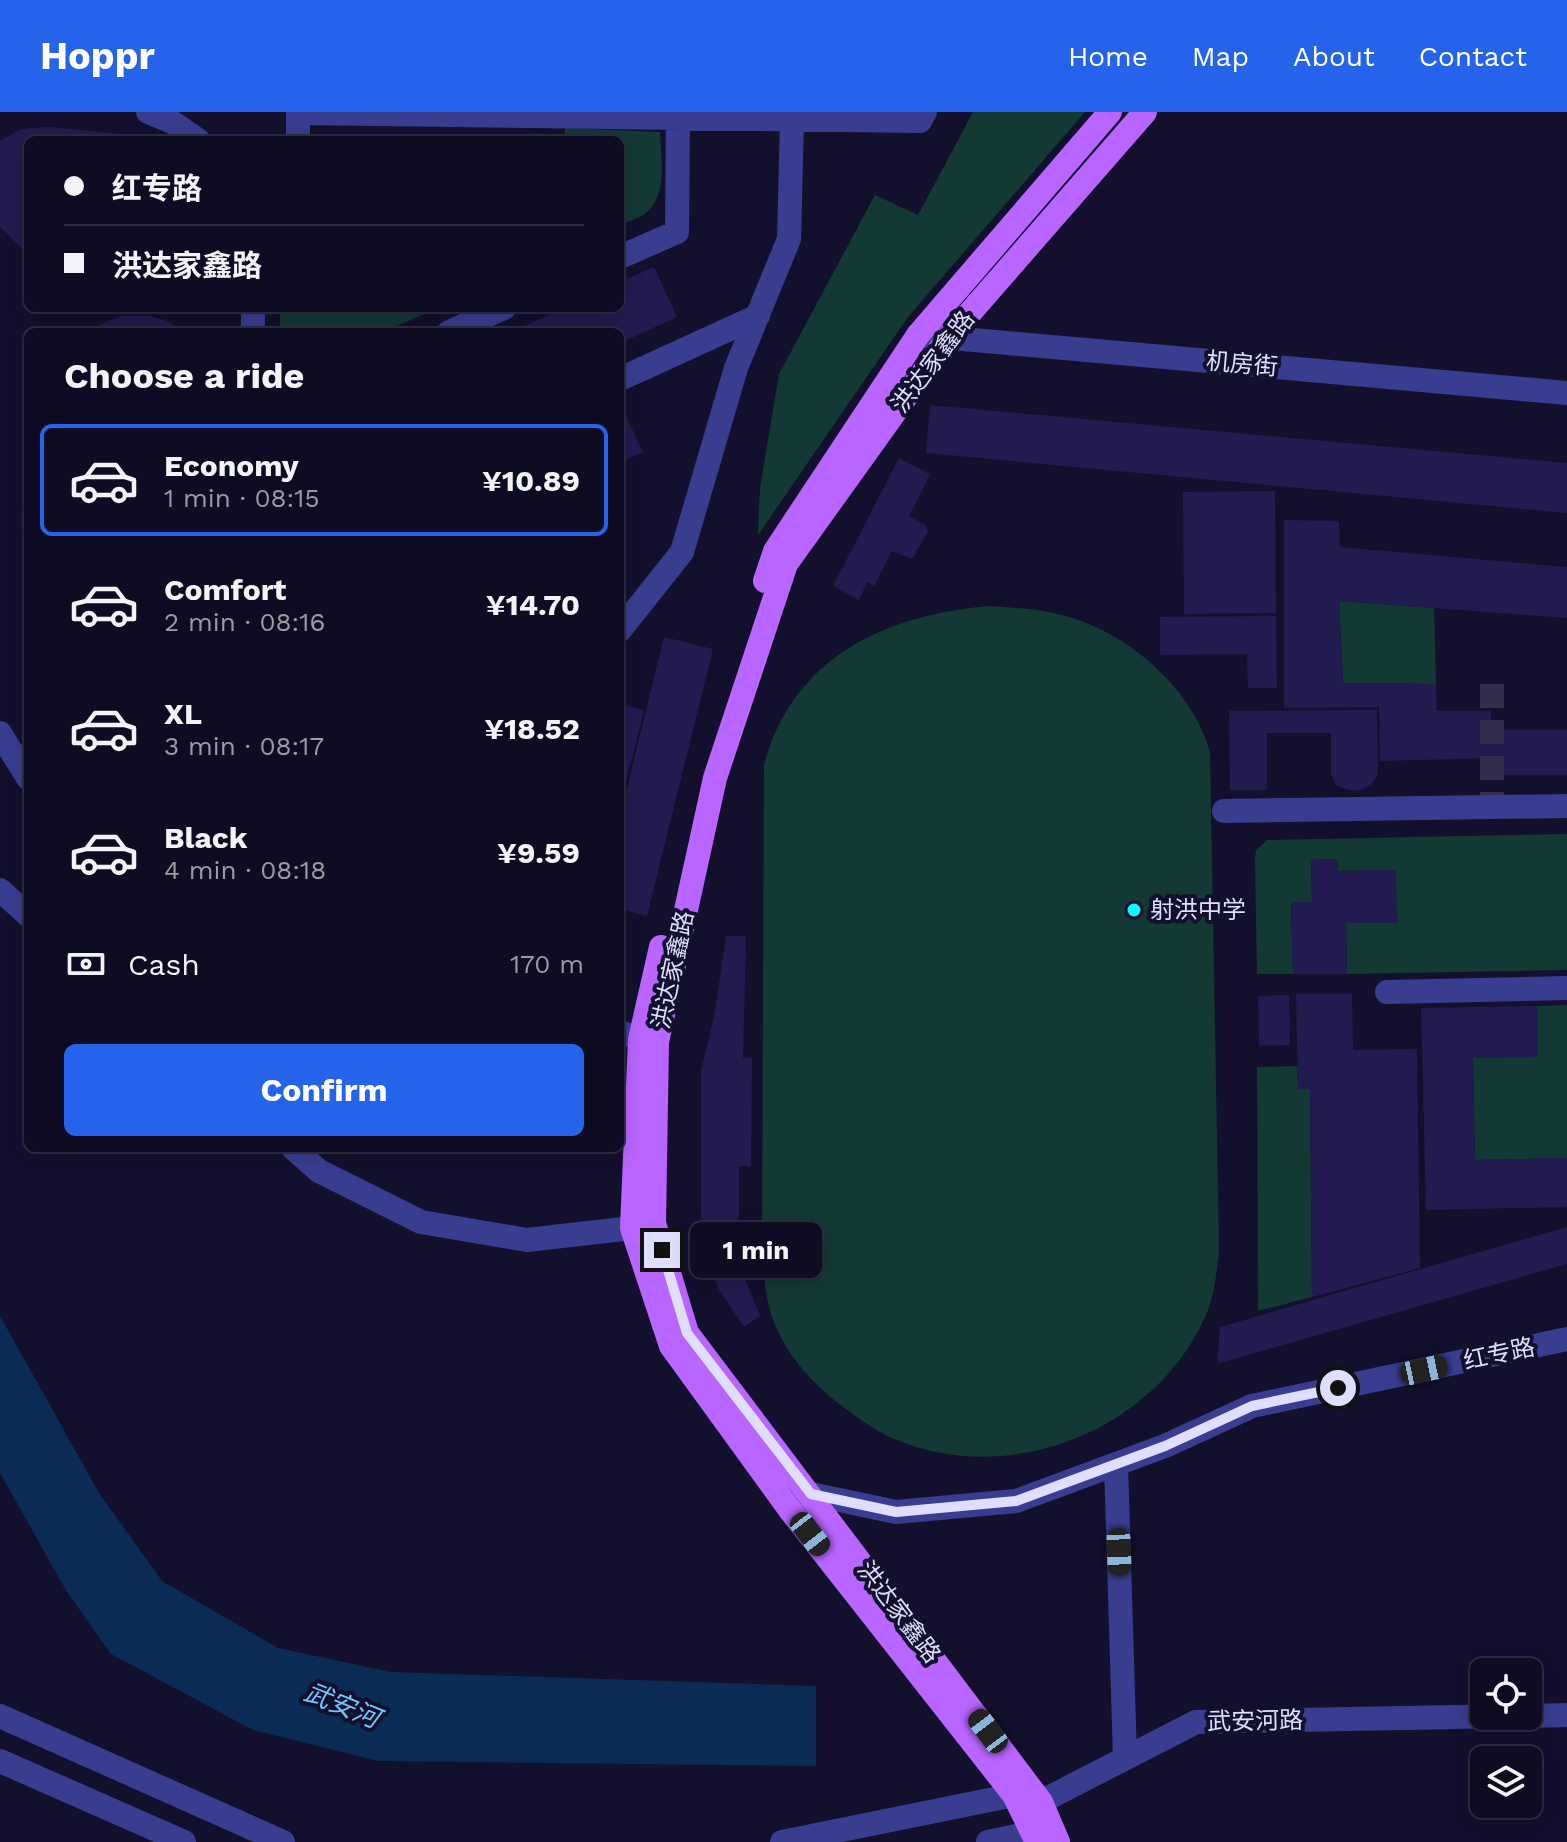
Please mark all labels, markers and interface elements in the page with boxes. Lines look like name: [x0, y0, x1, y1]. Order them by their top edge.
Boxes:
text: Hoppr: [40, 34, 155, 78]
text: Home: [1068, 40, 1148, 73]
text: Map: [1192, 40, 1249, 73]
text: About: [1293, 40, 1375, 73]
text: Contact: [1419, 40, 1527, 73]
text: 红专路: [112, 171, 202, 206]
text: 洪达家鑫路: [112, 248, 262, 283]
street label: 洪达家鑫路: [886, 306, 980, 418]
street label: 机房街: [1205, 347, 1279, 381]
text: Choose a ride: [64, 355, 304, 397]
icon: car: [68, 444, 140, 516]
text: Economy: [164, 448, 299, 483]
text: ¥10.89: [482, 463, 580, 498]
text: 1 min · 08:15: [164, 483, 320, 513]
icon: car: [68, 568, 140, 640]
text: Comfort: [164, 572, 286, 607]
text: ¥14.70: [486, 587, 580, 622]
text: 2 min · 08:16: [164, 607, 325, 637]
icon: car: [68, 692, 140, 764]
text: XL: [164, 696, 202, 731]
text: ¥18.52: [484, 711, 580, 746]
text: 3 min · 08:17: [164, 731, 324, 761]
icon: car: [68, 816, 140, 888]
text: Black: [164, 820, 248, 855]
text: ¥9.59: [497, 835, 580, 870]
text: 4 min · 08:18: [164, 855, 326, 885]
place label: 射洪中学: [1150, 896, 1246, 924]
marker: 射洪中学: [1125, 901, 1143, 919]
street label: 洪达家鑫路: [647, 908, 699, 1032]
icon: cash: [64, 942, 108, 986]
text: Cash: [128, 947, 200, 982]
text: 170 m: [510, 949, 584, 979]
button: Confirm: [64, 1044, 584, 1136]
callout: 1 min: [690, 1222, 822, 1278]
route end: [644, 1232, 680, 1268]
text: 1 min: [723, 1235, 789, 1265]
street label: 红专路: [1461, 1333, 1537, 1375]
car: [1398, 1353, 1450, 1387]
route start: [1320, 1370, 1356, 1406]
car: [786, 1508, 834, 1560]
car: [1106, 1528, 1132, 1576]
street label: 洪达家鑫路: [852, 1556, 946, 1668]
map controls: [1470, 1658, 1542, 1818]
button: locate: [1470, 1658, 1542, 1730]
water label: 武安河: [300, 1676, 388, 1735]
car: [964, 1705, 1012, 1757]
street label: 武安河路: [1207, 1706, 1303, 1736]
button: layers: [1470, 1746, 1542, 1818]

